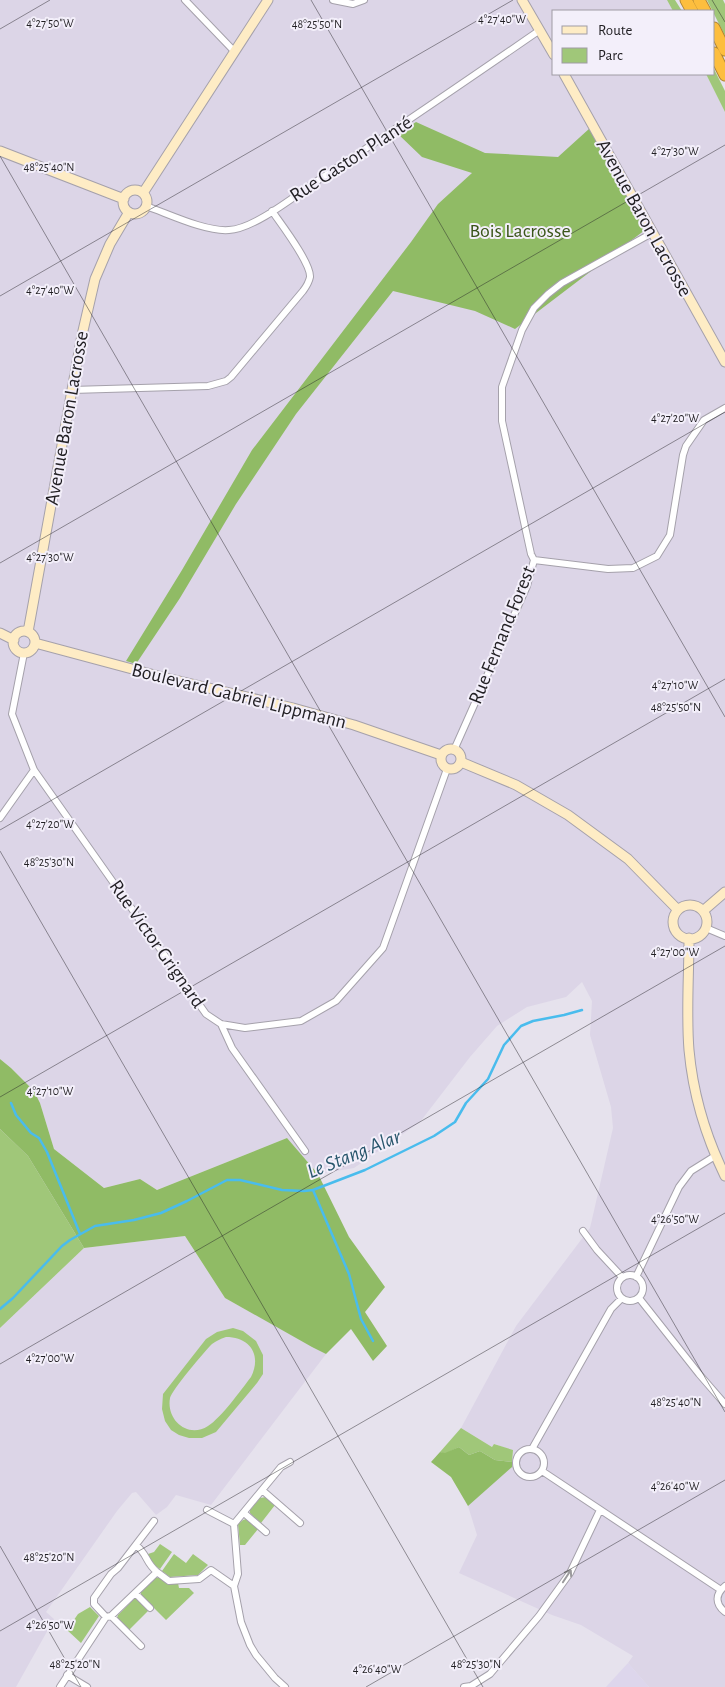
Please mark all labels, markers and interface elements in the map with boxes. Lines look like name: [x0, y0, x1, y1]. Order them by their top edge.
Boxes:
legend: [552, 10, 715, 75]
text: 4°27'40"W: [478, 13, 526, 25]
text: 4°27'50"W: [26, 17, 74, 29]
text: 48°25'50"N: [292, 18, 342, 30]
text: Route: [598, 23, 632, 38]
text: Parc: [598, 48, 623, 63]
street label: Rue Gaston Planté: [286, 112, 416, 206]
street label: Avenue Baron Lacrosse: [592, 136, 696, 300]
text: 4°27'30"W: [651, 145, 699, 157]
text: 48°25'40"N: [23, 161, 75, 173]
park label: Bois Lacrosse: [469, 221, 571, 241]
text: 4°27'40"W: [26, 284, 74, 296]
street label: Avenue Baron Lacrosse: [42, 329, 92, 507]
text: 4°27'20"W: [651, 412, 699, 424]
text: 4°27'30"W: [26, 551, 74, 563]
street label: Rue Fernand Forest: [465, 562, 539, 707]
street label: Boulevard Gabriel Lippmann: [130, 660, 348, 732]
text: 4°27'10"W: [652, 679, 699, 691]
text: 48°25'50"N: [651, 701, 701, 713]
text: 4°27'20"W: [26, 818, 74, 830]
text: 48°25'30"N: [24, 856, 74, 868]
street label: Rue Victor Grignard: [105, 876, 209, 1012]
text: 4°27'00"W: [651, 946, 700, 958]
text: 4°27'10"W: [27, 1085, 74, 1097]
water label: Le Stang Alar: [304, 1125, 405, 1182]
text: 4°26'50"W: [651, 1213, 699, 1225]
text: 4°27'00"W: [26, 1352, 75, 1364]
text: 48°25'40"N: [650, 1396, 702, 1408]
text: 4°26'40"W: [651, 1480, 700, 1492]
text: 48°25'20"N: [24, 1551, 74, 1563]
one-way arrow: [562, 1569, 572, 1583]
text: 4°26'50"W: [26, 1619, 74, 1631]
text: 48°25'20"N: [50, 1658, 100, 1670]
text: 48°25'30"N: [451, 1658, 501, 1670]
text: 4°26'40"W: [353, 1663, 402, 1675]

